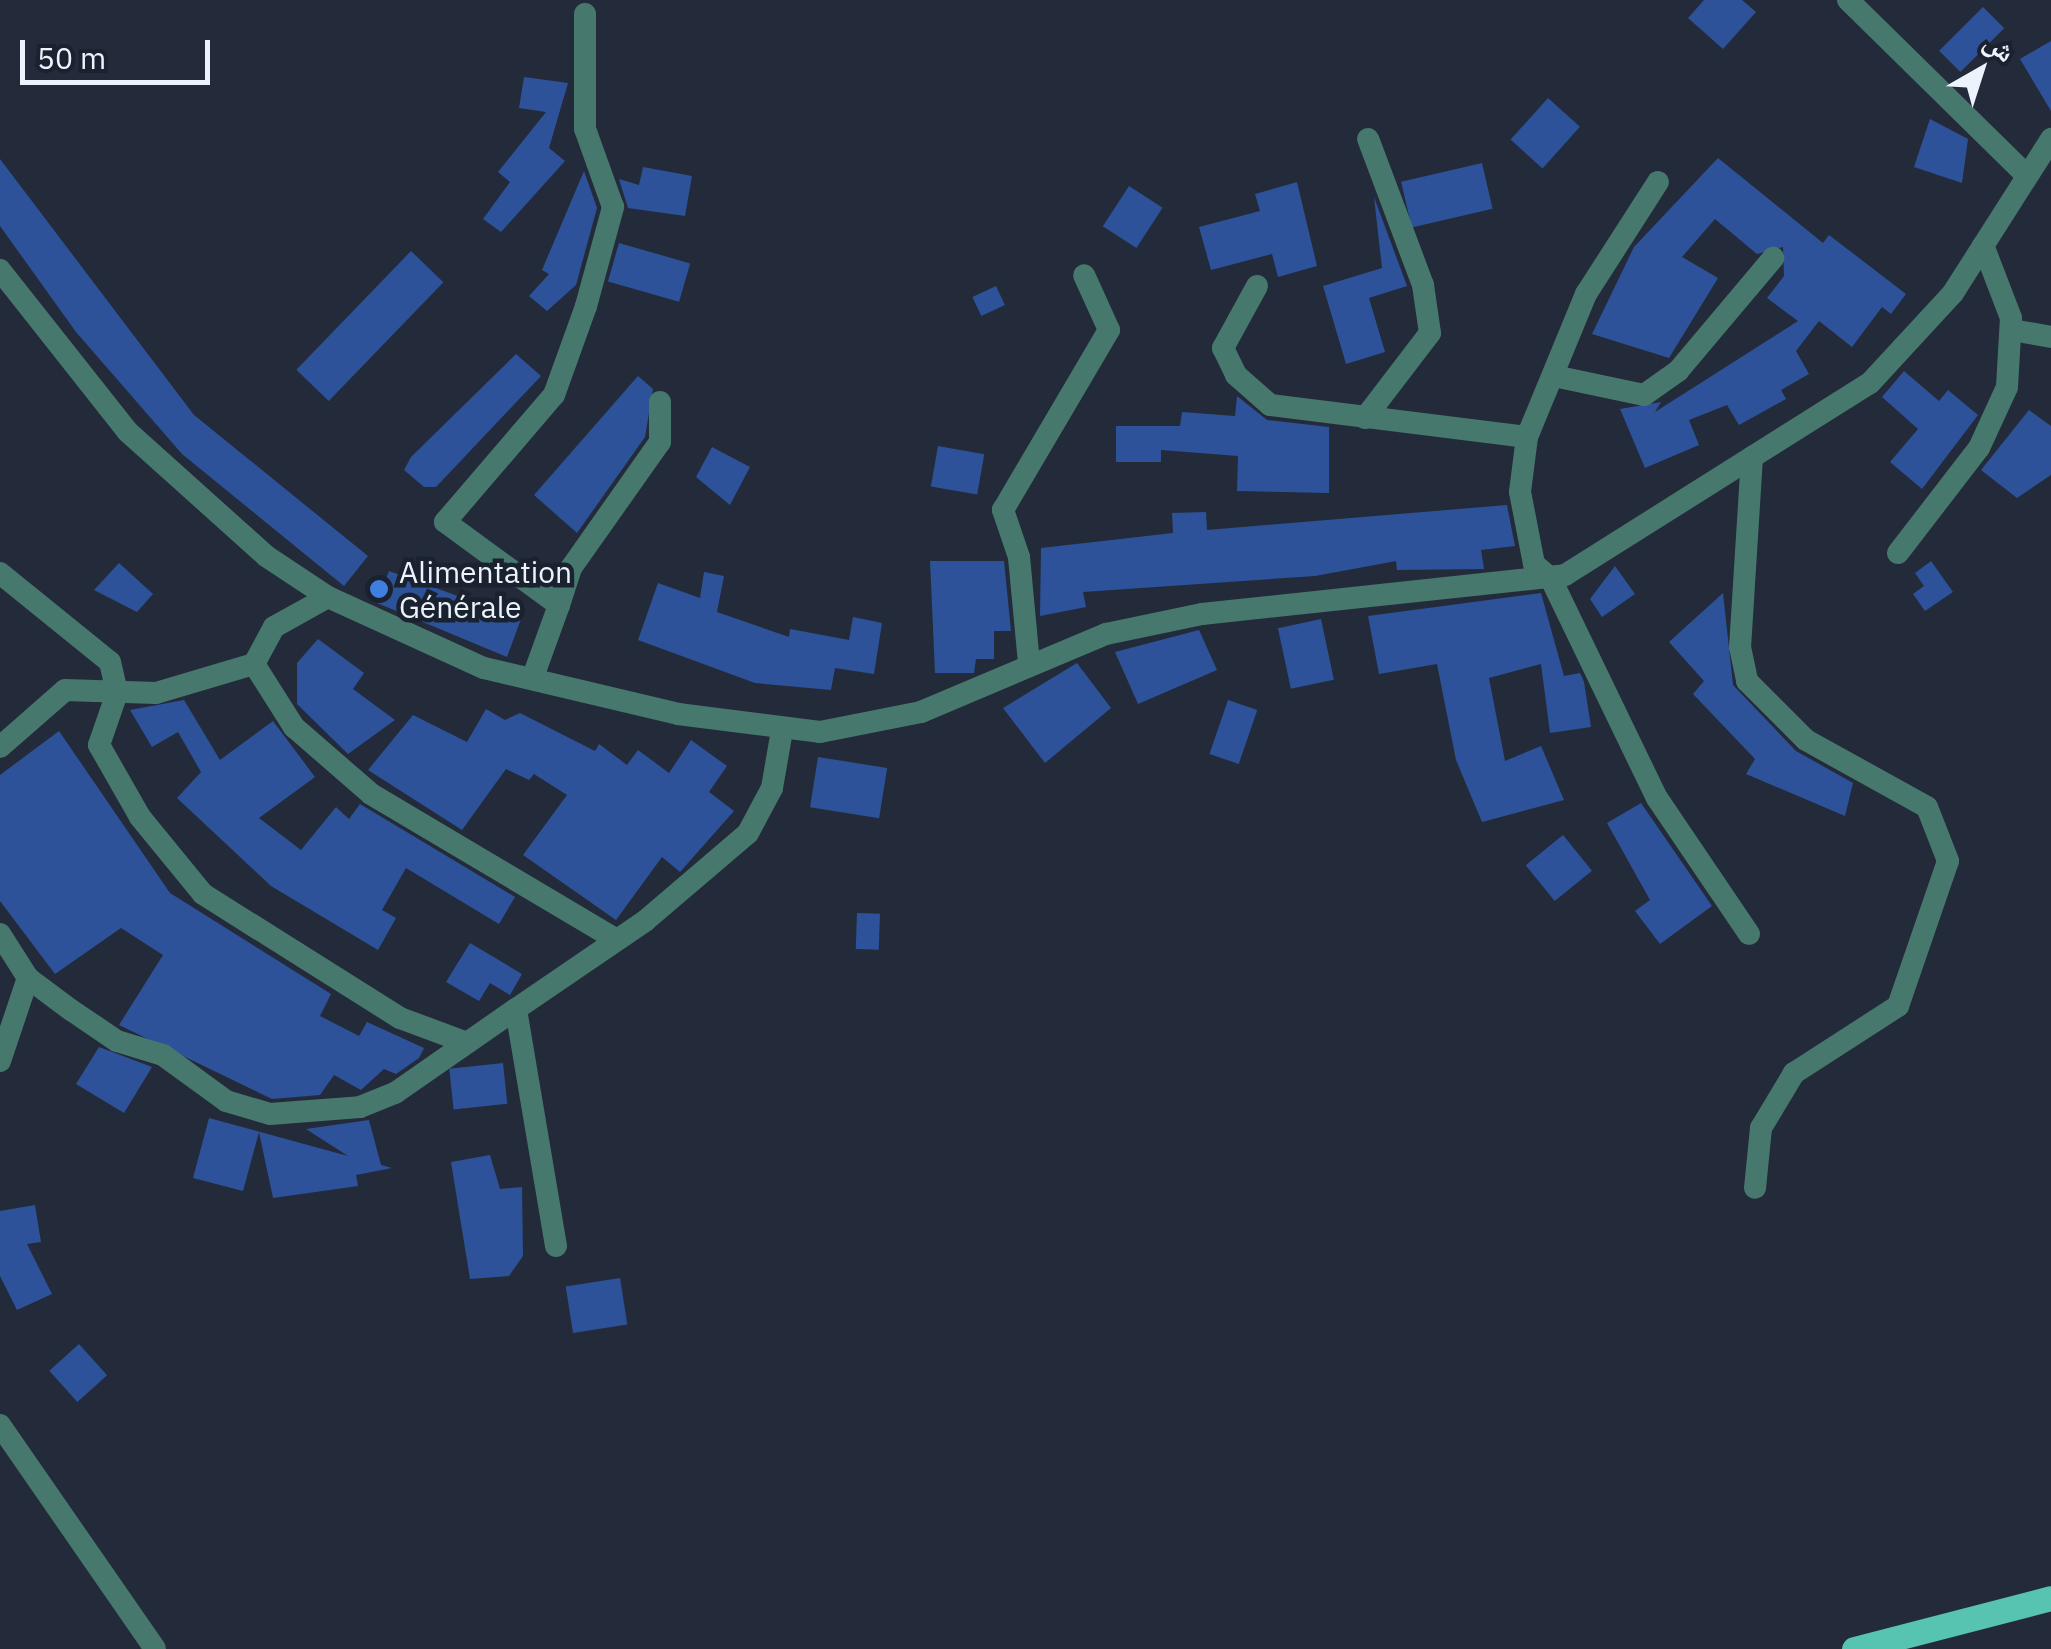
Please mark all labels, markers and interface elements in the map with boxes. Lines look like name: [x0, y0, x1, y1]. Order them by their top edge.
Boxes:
scale bar: [25, 20, 215, 82]
north arrow: [1931, 20, 2031, 120]
text: ش: [1977, 23, 2023, 70]
text: 50 m: [37, 38, 106, 77]
place label: Alimentation Générale: [399, 554, 572, 624]
marker: Alimentation Générale: [368, 578, 390, 600]

